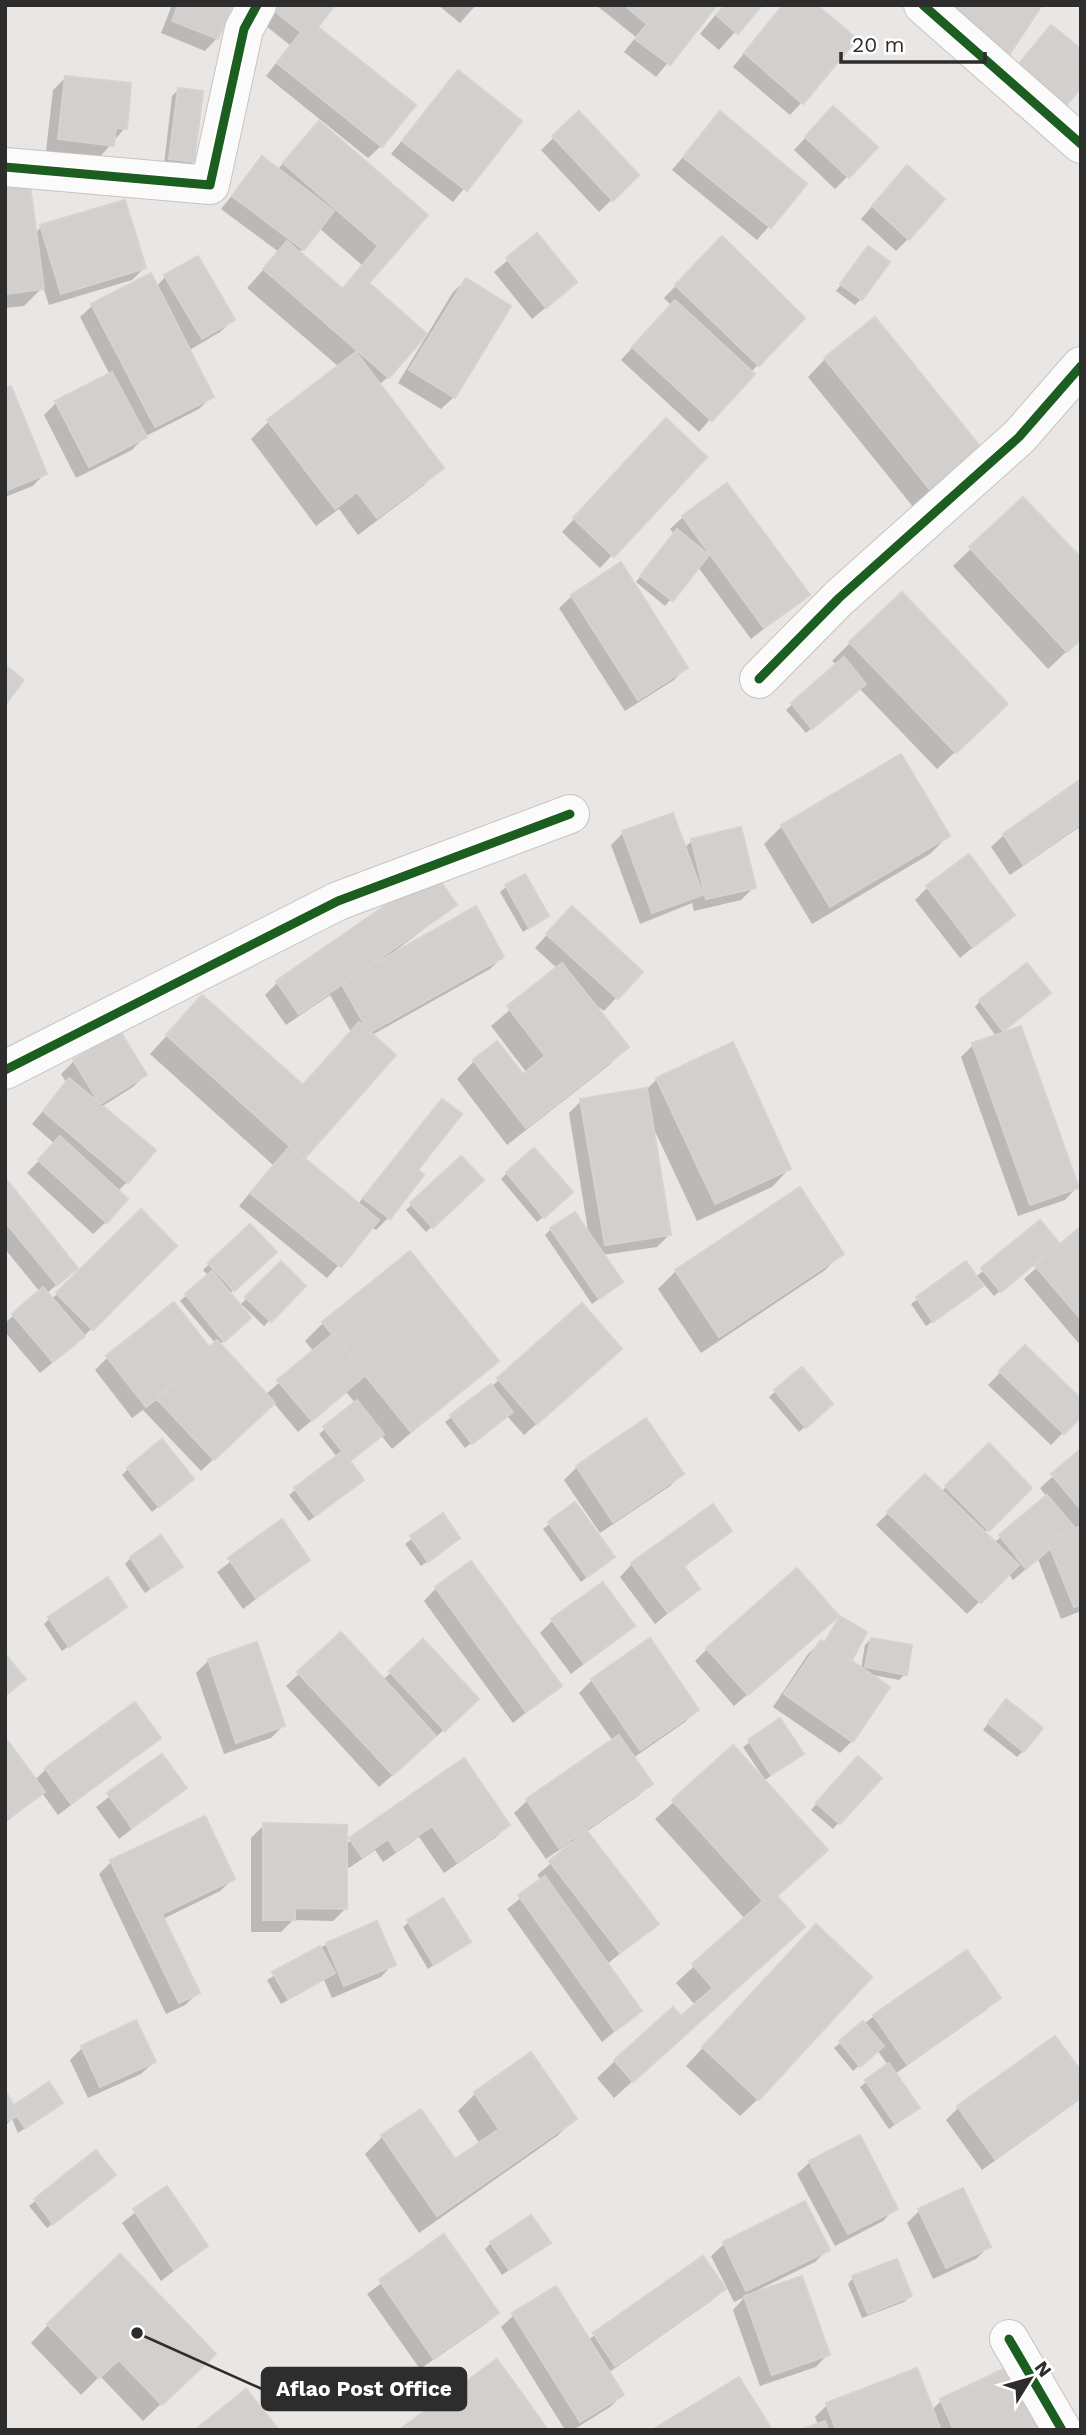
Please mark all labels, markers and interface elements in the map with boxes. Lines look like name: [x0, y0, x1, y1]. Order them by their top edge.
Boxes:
scale bar: [841, 21, 984, 65]
text: 20 m: [852, 32, 904, 57]
north arrow: [995, 2344, 1065, 2414]
text: N: [1030, 2357, 1057, 2382]
callout: Aflao Post Office: [262, 2368, 466, 2410]
text: Aflao Post Office: [276, 2376, 452, 2401]

